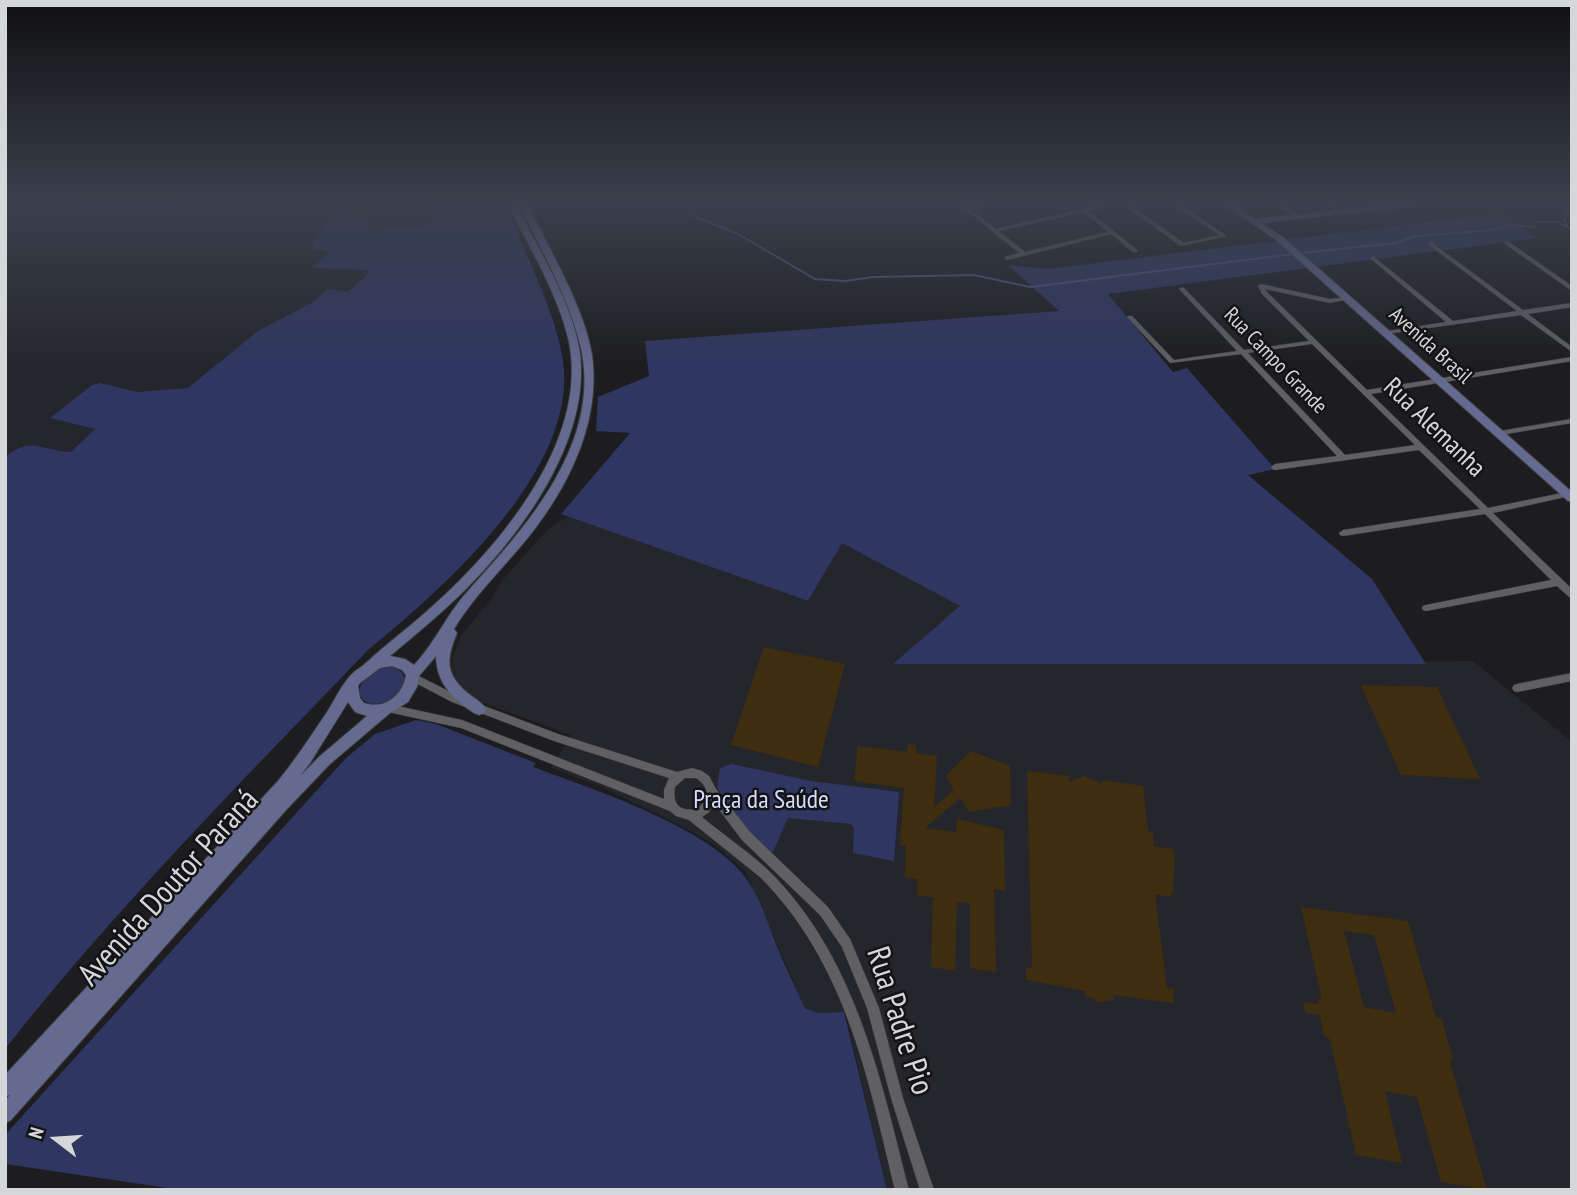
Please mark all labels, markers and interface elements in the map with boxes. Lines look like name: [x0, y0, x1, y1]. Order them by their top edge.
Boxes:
street label: Avenida Brasil: [1384, 302, 1476, 390]
street label: Rua Campo Grande: [1218, 303, 1332, 419]
street label: Rua Alemanha: [1377, 372, 1491, 484]
street label: Avenida Doutor Paraná: [71, 782, 267, 994]
park label: Praça da Saúde: [693, 785, 829, 817]
street label: Rua Padre Pio: [857, 942, 941, 1100]
north arrow: [21, 1104, 91, 1174]
text: N: [23, 1124, 49, 1141]

